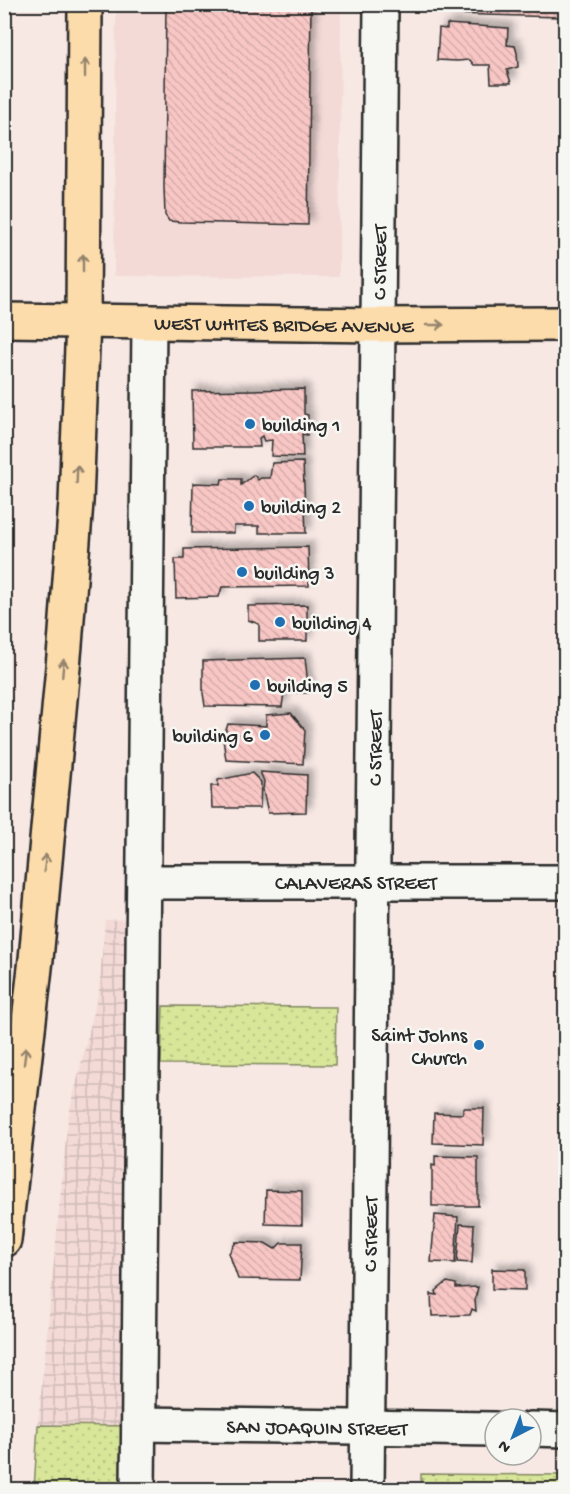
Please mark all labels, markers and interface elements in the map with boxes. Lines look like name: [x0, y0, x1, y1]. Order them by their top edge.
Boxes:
one-way arrow: [79, 58, 91, 78]
street label: C STREET: [370, 223, 394, 300]
one-way arrow: [77, 253, 89, 273]
street label: WEST WHITES BRIDGE AVENUE: [154, 314, 415, 340]
one-way arrow: [425, 319, 445, 331]
place label: building 1: [262, 416, 340, 439]
marker: building 1: [243, 417, 257, 431]
one-way arrow: [72, 464, 83, 484]
place label: building 2: [261, 498, 341, 521]
marker: building 2: [242, 499, 256, 513]
place label: building 3: [254, 564, 335, 587]
marker: building 3: [235, 565, 249, 579]
place label: building 4: [292, 614, 372, 637]
marker: building 4: [273, 615, 287, 629]
one-way arrow: [58, 659, 69, 679]
place label: building 5: [267, 677, 348, 700]
marker: building 5: [248, 678, 262, 692]
street label: C STREET: [366, 709, 389, 786]
place label: building 6: [173, 727, 254, 750]
marker: building 6: [258, 728, 272, 742]
one-way arrow: [40, 853, 51, 873]
street label: CALAVERAS STREET: [275, 874, 438, 897]
place label: Saint Johns Church: [371, 1026, 468, 1072]
marker: Saint Johns Church: [472, 1038, 486, 1052]
one-way arrow: [19, 1047, 30, 1067]
street label: C STREET: [361, 1195, 385, 1272]
north arrow: [483, 1407, 543, 1467]
street label: SAN JOAQUIN STREET: [226, 1417, 409, 1443]
text: N: [495, 1435, 516, 1456]

